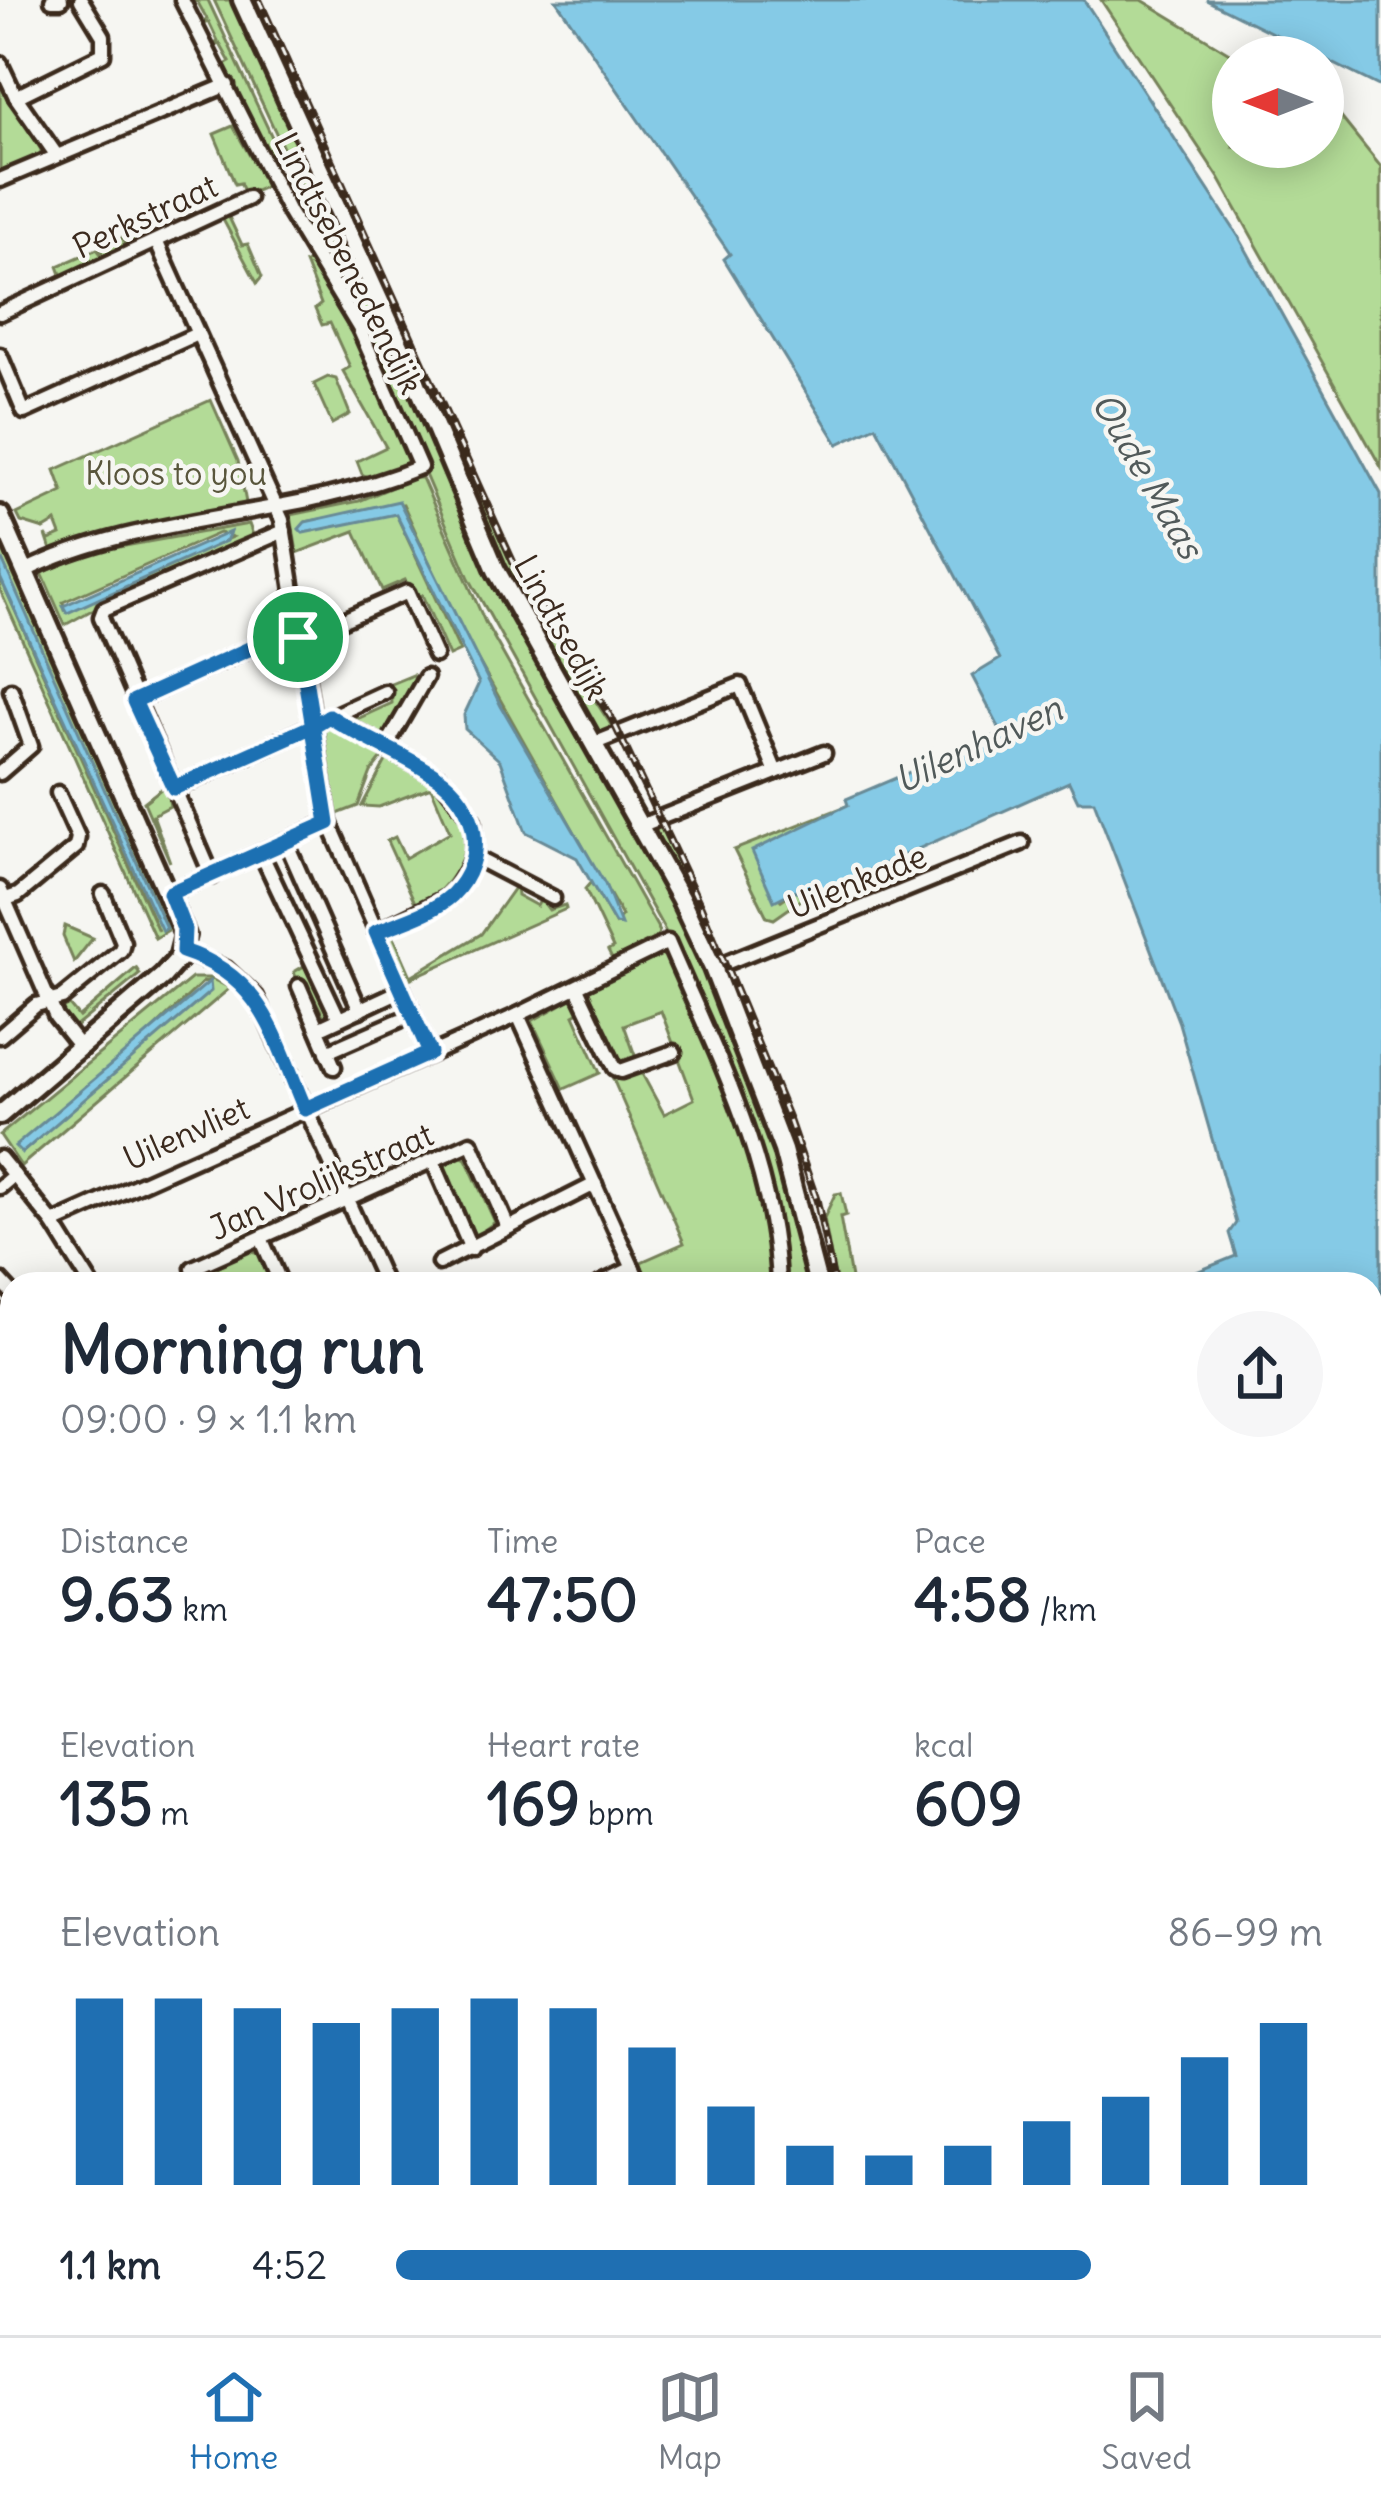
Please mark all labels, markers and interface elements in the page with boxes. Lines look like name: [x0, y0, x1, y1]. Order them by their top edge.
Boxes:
north arrow: [1212, 36, 1344, 168]
map controls: [1212, 36, 1344, 168]
street label: Lindtsebenedendijk: [265, 125, 433, 401]
street label: Perkstraat: [66, 164, 224, 268]
water label: Oude Maas: [1082, 384, 1214, 568]
park label: Kloos to you: [85, 452, 267, 494]
street label: Lindtsedijk: [505, 547, 619, 707]
pin: [247, 586, 349, 688]
icon: arrive: [265, 604, 331, 670]
water label: Uilenhaven: [887, 686, 1070, 803]
street label: Uilenkade: [781, 834, 933, 928]
street label: Uilenvliet: [117, 1087, 255, 1179]
street label: Jan Vrolijkstraat: [203, 1113, 439, 1249]
text: Morning run: [60, 1308, 424, 1391]
button: share: [1197, 1311, 1323, 1437]
text: 09:00 · 9 × 1.1 km: [60, 1395, 357, 1444]
text: Distance: [60, 1520, 189, 1562]
text: Time: [487, 1520, 558, 1562]
text: Pace: [914, 1520, 986, 1562]
text: 9.63: [60, 1562, 174, 1637]
text: 47:50: [487, 1562, 638, 1637]
text: 4:58: [914, 1562, 1031, 1637]
text: km: [174, 1588, 228, 1630]
text: /km: [1031, 1588, 1097, 1630]
text: Elevation: [60, 1724, 195, 1766]
text: Heart rate: [487, 1724, 640, 1766]
text: kcal: [914, 1724, 973, 1766]
text: 135: [60, 1766, 152, 1841]
text: 169: [487, 1766, 580, 1841]
text: 609: [914, 1766, 1023, 1841]
text: m: [152, 1792, 189, 1834]
text: bpm: [580, 1792, 654, 1834]
text: Elevation: [60, 1908, 220, 1957]
text: 86–99 m: [1168, 1908, 1323, 1957]
text: 1.1 km: [60, 2241, 161, 2290]
text: 4:52: [252, 2241, 327, 2290]
tab: Home: [189, 2364, 278, 2478]
tab: Map: [657, 2364, 723, 2478]
tab: Saved: [1101, 2364, 1192, 2478]

